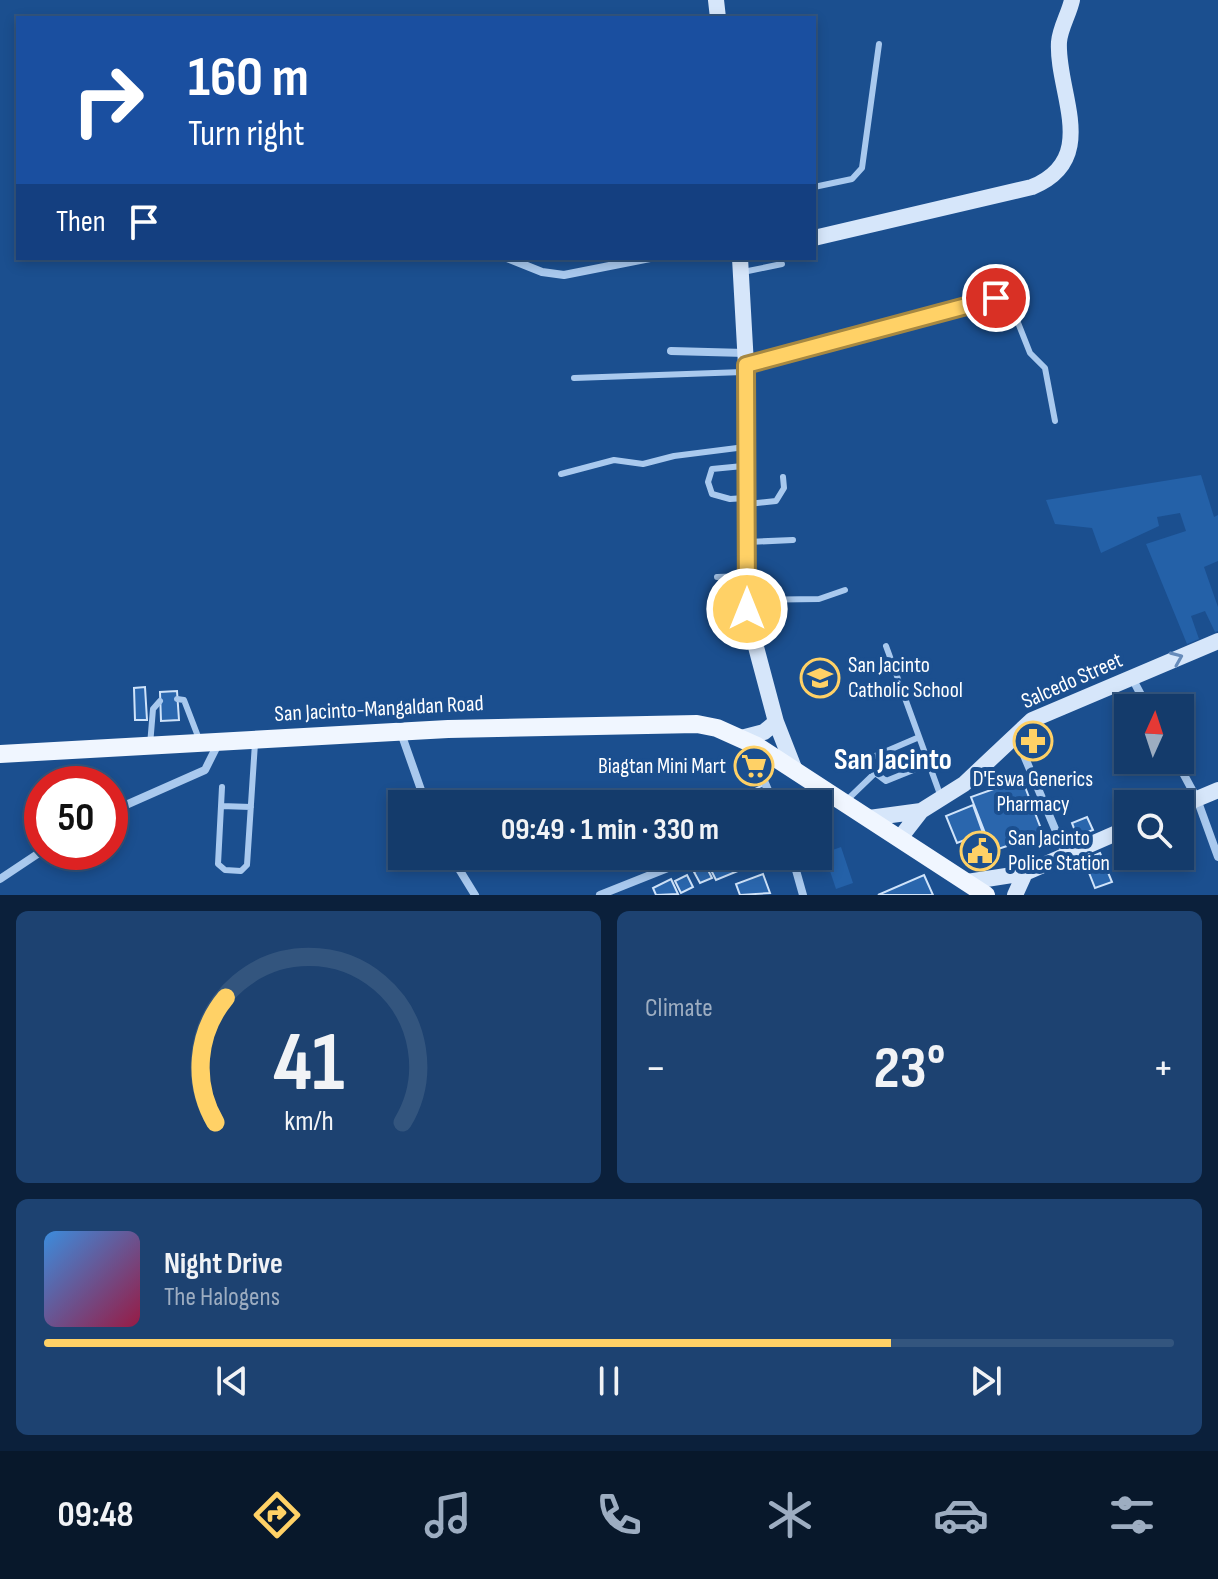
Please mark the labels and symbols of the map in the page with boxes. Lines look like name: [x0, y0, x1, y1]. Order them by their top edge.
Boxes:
pin: [962, 264, 1030, 332]
position arrow: [705, 567, 789, 651]
street label: Salcedo Street: [1017, 647, 1127, 715]
place label: San Jacinto Catholic School: [848, 652, 963, 704]
one-way arrow: [1169, 652, 1183, 668]
school or university icon: San Jacinto Catholic School: [799, 657, 841, 699]
street label: San Jacinto-Mangaldan Road: [274, 690, 484, 728]
north arrow: [1114, 694, 1194, 774]
pharmacy icon: D'Eswa Generics Pharmacy: [1012, 720, 1054, 762]
district label: San Jacinto: [834, 742, 952, 778]
supermarket icon: Biagtan Mini Mart: [733, 745, 775, 787]
place label: Biagtan Mini Mart: [598, 753, 726, 780]
speed limit sign: 50: [24, 766, 128, 870]
place label: D'Eswa Generics Pharmacy: [973, 766, 1093, 818]
place label: San Jacinto Police Station: [1008, 825, 1110, 877]
public building icon: San Jacinto Police Station: [959, 830, 1001, 872]

